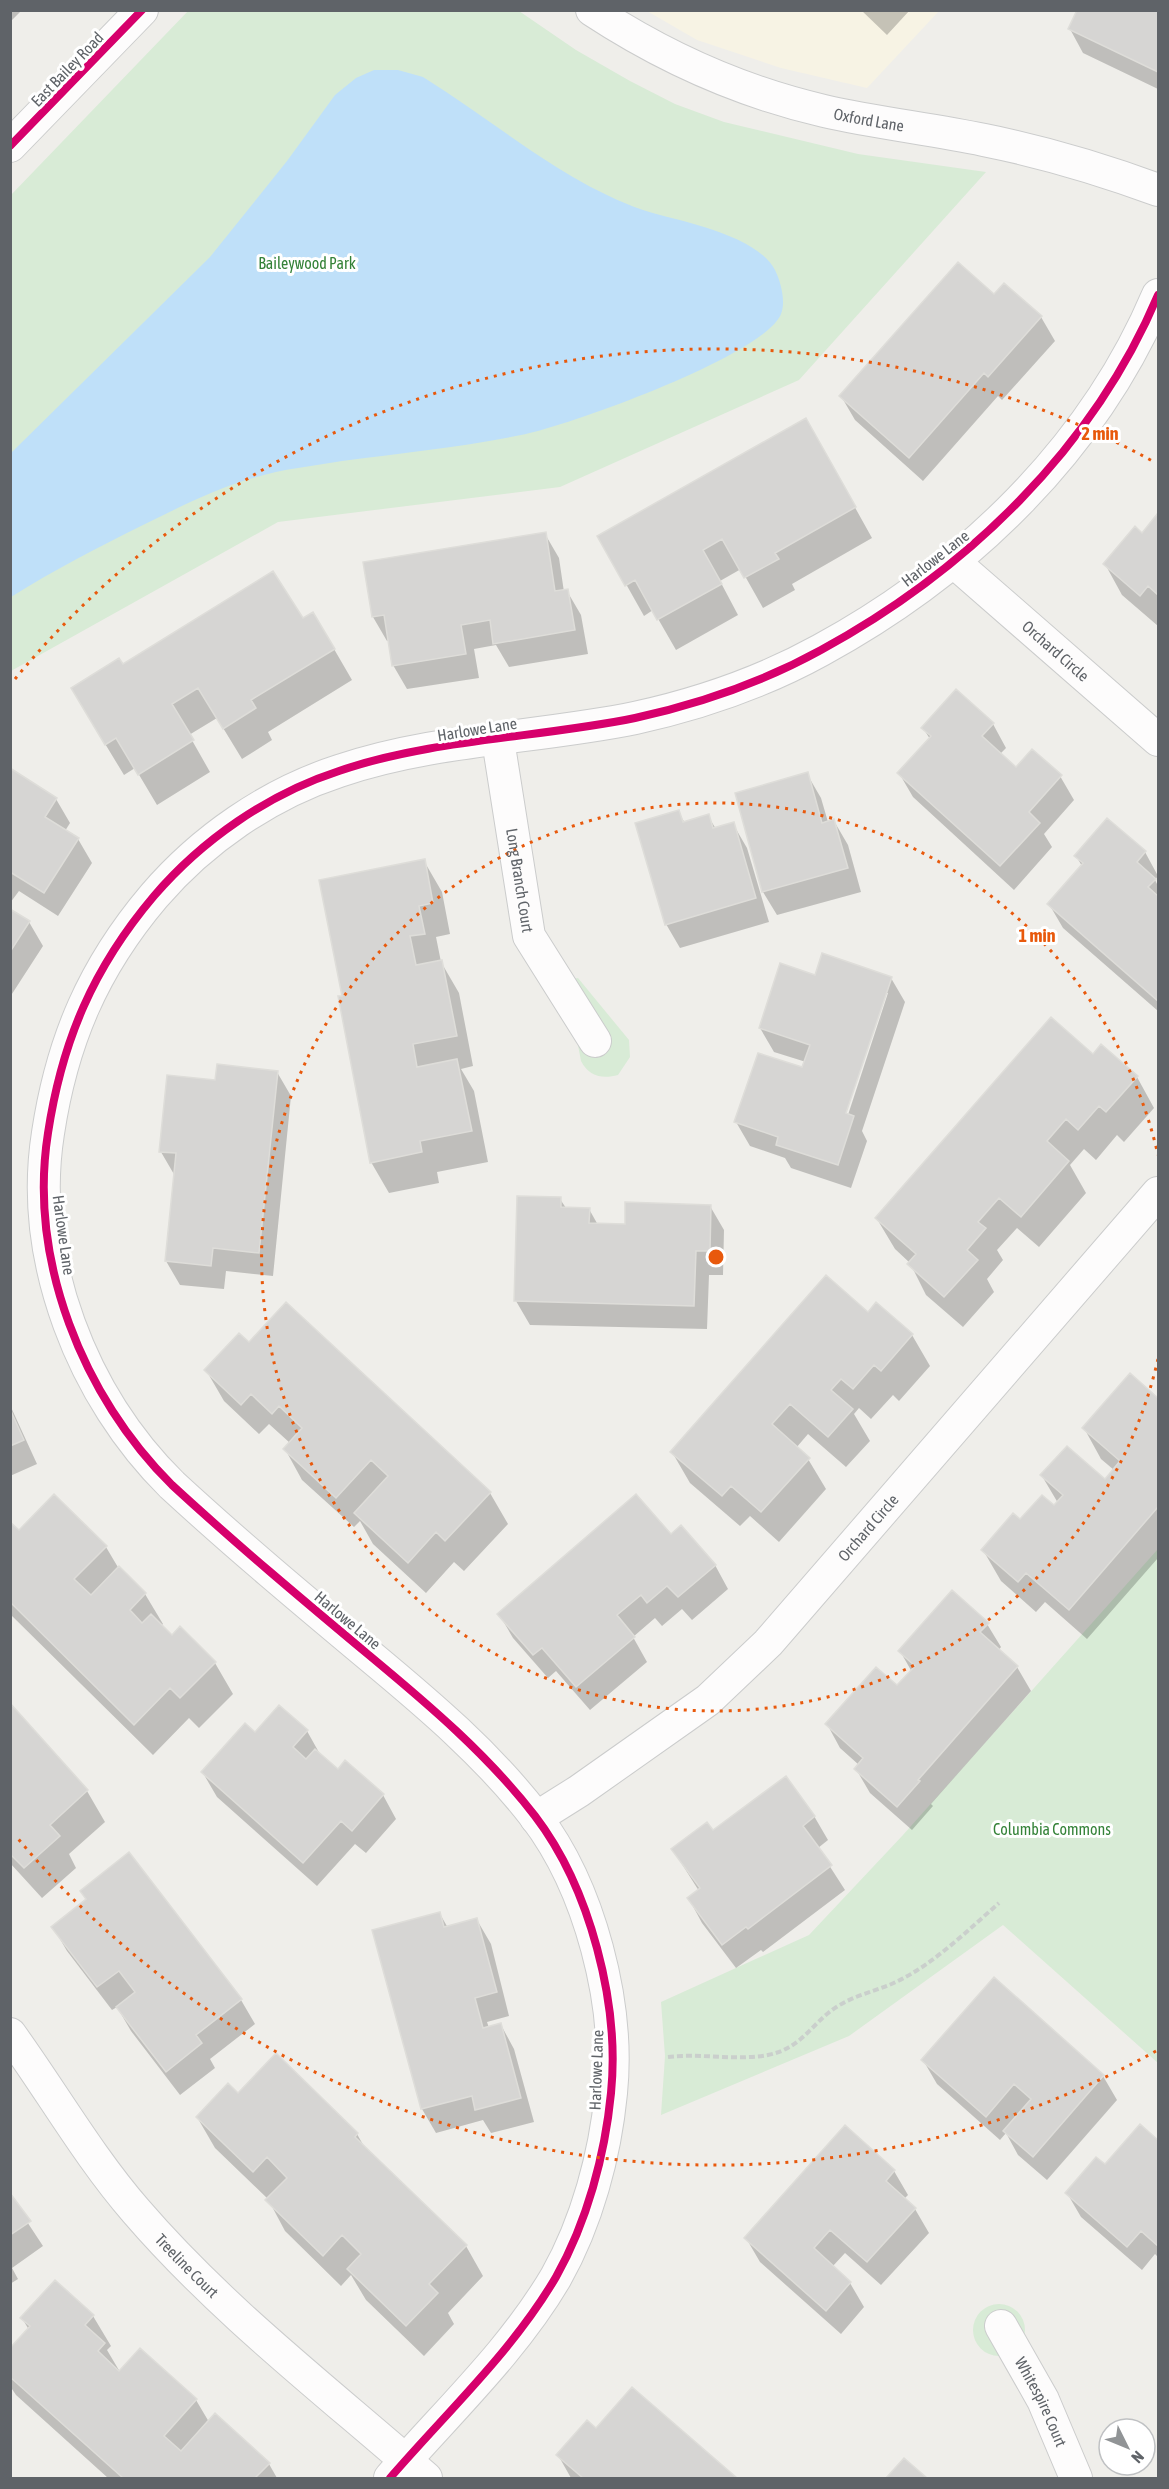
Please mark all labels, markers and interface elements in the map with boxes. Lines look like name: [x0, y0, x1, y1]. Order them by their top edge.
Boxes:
street label: East Bailey Road: [27, 28, 108, 110]
street label: Oxford Lane: [832, 104, 905, 135]
park label: Baileywood Park: [258, 254, 356, 273]
text: 2 min: [1082, 423, 1119, 444]
street label: Harlowe Lane: [898, 526, 972, 590]
street label: Orchard Circle: [1019, 617, 1093, 685]
street label: Harlowe Lane: [436, 714, 518, 744]
street label: Long Branch Court: [503, 827, 537, 934]
text: 1 min: [1019, 925, 1056, 946]
street label: Harlowe Lane: [49, 1194, 79, 1276]
centre of rings: [706, 1247, 726, 1267]
street label: Orchard Circle: [834, 1491, 902, 1565]
street label: Harlowe Lane: [311, 1587, 385, 1653]
park label: Columbia Commons: [993, 1820, 1111, 1838]
street label: Harlowe Lane: [586, 2030, 606, 2110]
street label: Treeline Court: [152, 2230, 222, 2301]
street label: Whitespire Court: [1012, 2354, 1071, 2450]
north arrow: [1097, 2417, 1157, 2477]
text: N: [1128, 2448, 1148, 2467]

